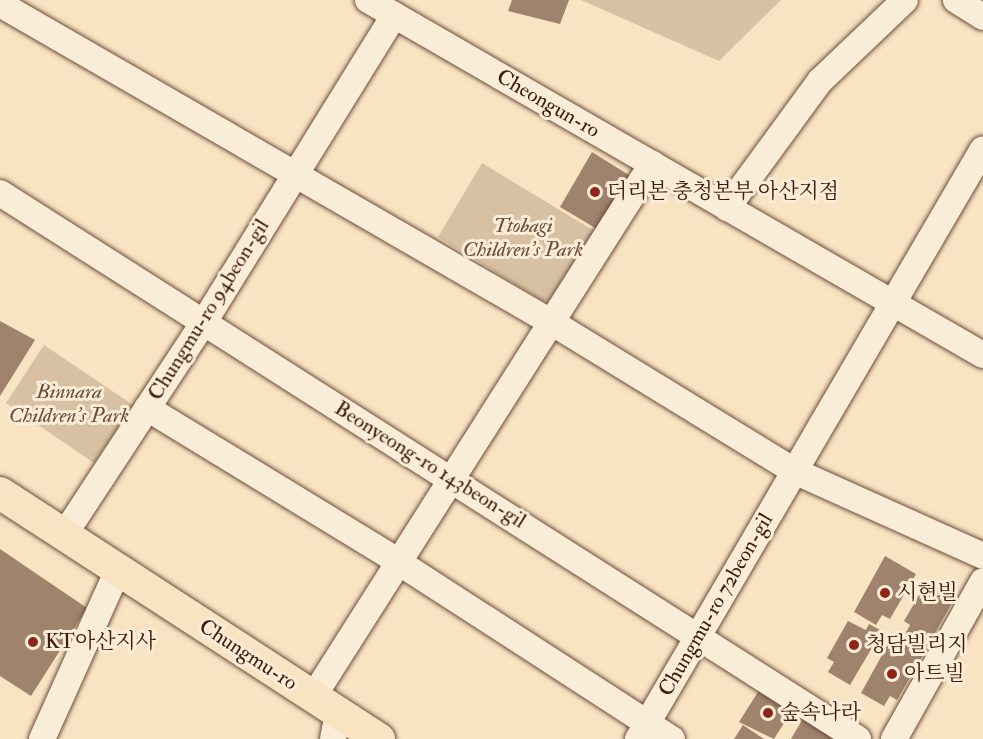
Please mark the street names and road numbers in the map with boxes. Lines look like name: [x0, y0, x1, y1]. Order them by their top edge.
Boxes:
street label: Cheongun-ro: [492, 64, 604, 144]
street label: Chungmu-ro 94beon-gil: [143, 215, 275, 405]
street label: Beonyeong-ro 143beon-gil: [330, 396, 530, 534]
street label: Chungmu-ro 72beon-gil: [653, 509, 779, 701]
street label: Chungmu-ro: [194, 614, 302, 696]

